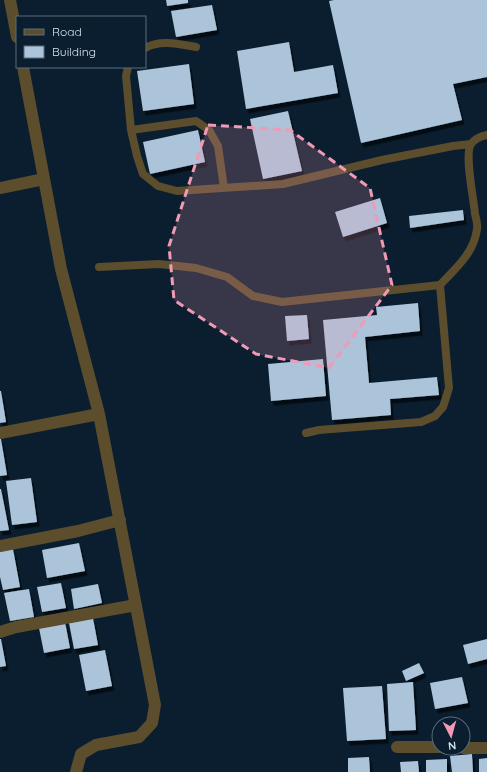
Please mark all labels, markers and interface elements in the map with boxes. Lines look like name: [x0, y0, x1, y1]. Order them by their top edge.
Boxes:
legend: [16, 16, 146, 68]
text: Road: [52, 24, 82, 39]
text: Building: [52, 44, 96, 59]
north arrow: [431, 716, 471, 756]
text: N: [447, 739, 457, 753]

